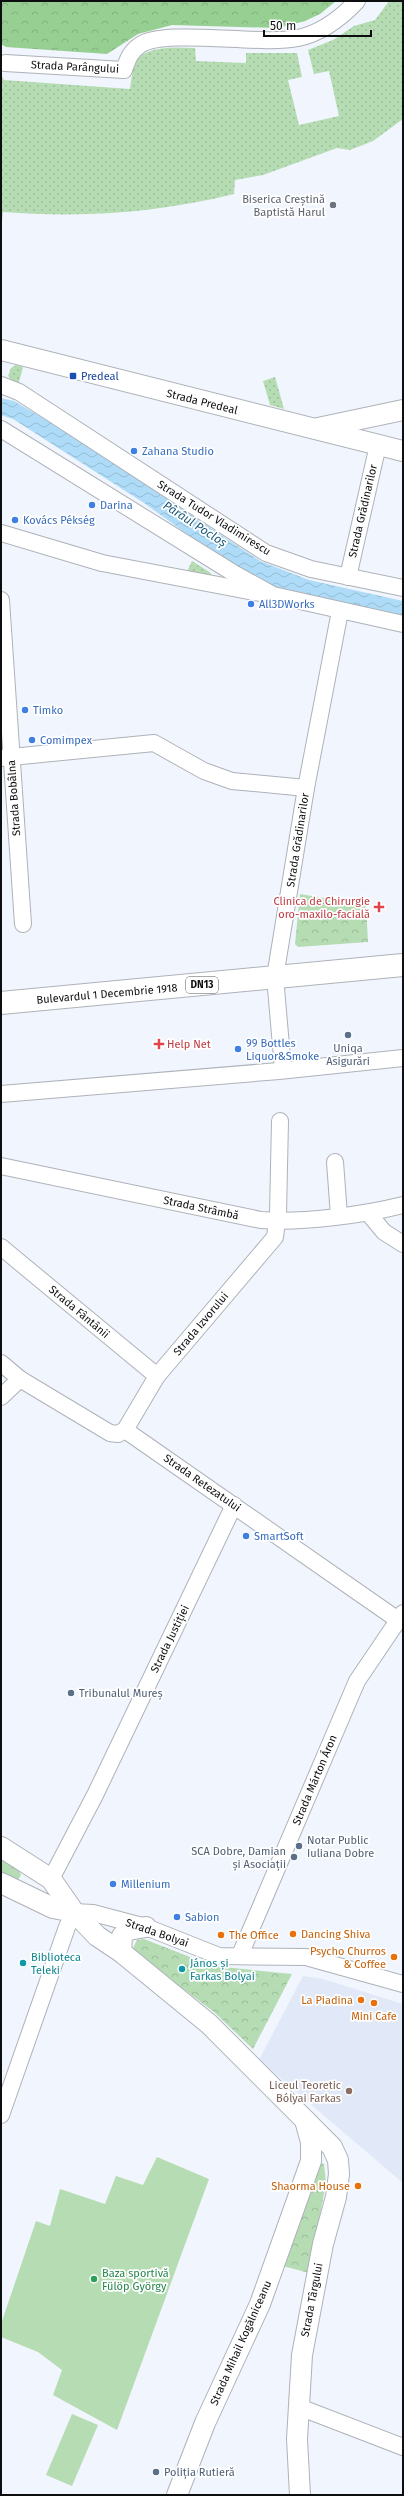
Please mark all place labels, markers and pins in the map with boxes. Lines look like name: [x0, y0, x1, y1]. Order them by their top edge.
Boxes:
place label: Biserica Creștină Baptistă Harul: [242, 193, 325, 219]
marker: Biserica Creștină Baptistă Harul: [328, 200, 338, 210]
place label: Predeal: [81, 370, 119, 383]
marker: Predeal: [68, 371, 78, 381]
place label: Zahana Studio: [142, 445, 214, 458]
marker: Zahana Studio: [129, 446, 139, 456]
place label: Darina: [100, 499, 133, 512]
marker: Darina: [87, 500, 97, 510]
place label: Kovács Pékség: [23, 514, 95, 527]
marker: Kovács Pékség: [10, 515, 20, 525]
place label: All3DWorks: [259, 598, 315, 611]
marker: All3DWorks: [246, 599, 256, 609]
place label: Timko: [33, 704, 63, 717]
marker: Timko: [20, 705, 30, 715]
place label: Comimpex: [40, 734, 93, 747]
marker: Comimpex: [27, 735, 37, 745]
place label: Clinica de Chirurgie oro-maxilo-facială: [273, 895, 370, 921]
marker: Clinica de Chirurgie oro-maxilo-facială: [373, 901, 385, 913]
marker: Uniqa Asigurări: [343, 1030, 353, 1040]
place label: 99 Bottles Liquor&Smoke: [246, 1037, 319, 1063]
place label: Help Net: [167, 1038, 211, 1051]
marker: Help Net: [154, 1039, 164, 1049]
place label: Uniqa Asigurări: [326, 1042, 370, 1068]
marker: 99 Bottles Liquor&Smoke: [233, 1044, 243, 1054]
place label: SmartSoft: [254, 1530, 304, 1543]
marker: SmartSoft: [241, 1531, 251, 1541]
place label: Tribunalul Mureș: [79, 1687, 163, 1700]
marker: Tribunalul Mureș: [66, 1688, 76, 1698]
place label: Notar Public Iuliana Dobre: [307, 1834, 374, 1860]
marker: Notar Public Iuliana Dobre: [294, 1841, 304, 1851]
place label: SCA Dobre, Damian și Asociații: [191, 1845, 286, 1871]
marker: SCA Dobre, Damian și Asociații: [289, 1852, 299, 1862]
place label: Millenium: [121, 1878, 170, 1891]
marker: Millenium: [108, 1879, 118, 1889]
place label: Sabion: [185, 1911, 220, 1924]
marker: Sabion: [172, 1912, 182, 1922]
place label: Dancing Shiva: [301, 1928, 371, 1941]
place label: The Office: [229, 1929, 279, 1942]
marker: Dancing Shiva: [288, 1929, 298, 1939]
marker: The Office: [216, 1930, 226, 1940]
place label: Psycho Churros & Coffee: [310, 1945, 386, 1971]
place label: Biblioteca Teleki: [31, 1951, 81, 1977]
marker: Psycho Churros & Coffee: [389, 1952, 399, 1962]
place label: János și Farkas Bolyai: [190, 1957, 255, 1983]
marker: Biblioteca Teleki: [18, 1958, 28, 1968]
marker: János și Farkas Bolyai: [177, 1964, 187, 1974]
place label: La Piadina: [301, 1994, 353, 2007]
marker: La Piadina: [356, 1995, 366, 2005]
marker: Mini Cafe: [369, 1998, 379, 2008]
place label: Mini Cafe: [351, 2010, 397, 2023]
place label: Liceul Teoretic Bólyai Farkas: [269, 2079, 341, 2105]
marker: Liceul Teoretic Bólyai Farkas: [344, 2086, 354, 2096]
place label: Shaorma House: [271, 2180, 350, 2193]
marker: Shaorma House: [353, 2181, 363, 2191]
place label: Baza sportivă Fülöp György: [102, 2267, 169, 2293]
marker: Baza sportivă Fülöp György: [89, 2274, 99, 2284]
place label: Poliția Rutieră: [164, 2466, 235, 2479]
marker: Poliția Rutieră: [151, 2467, 161, 2477]

